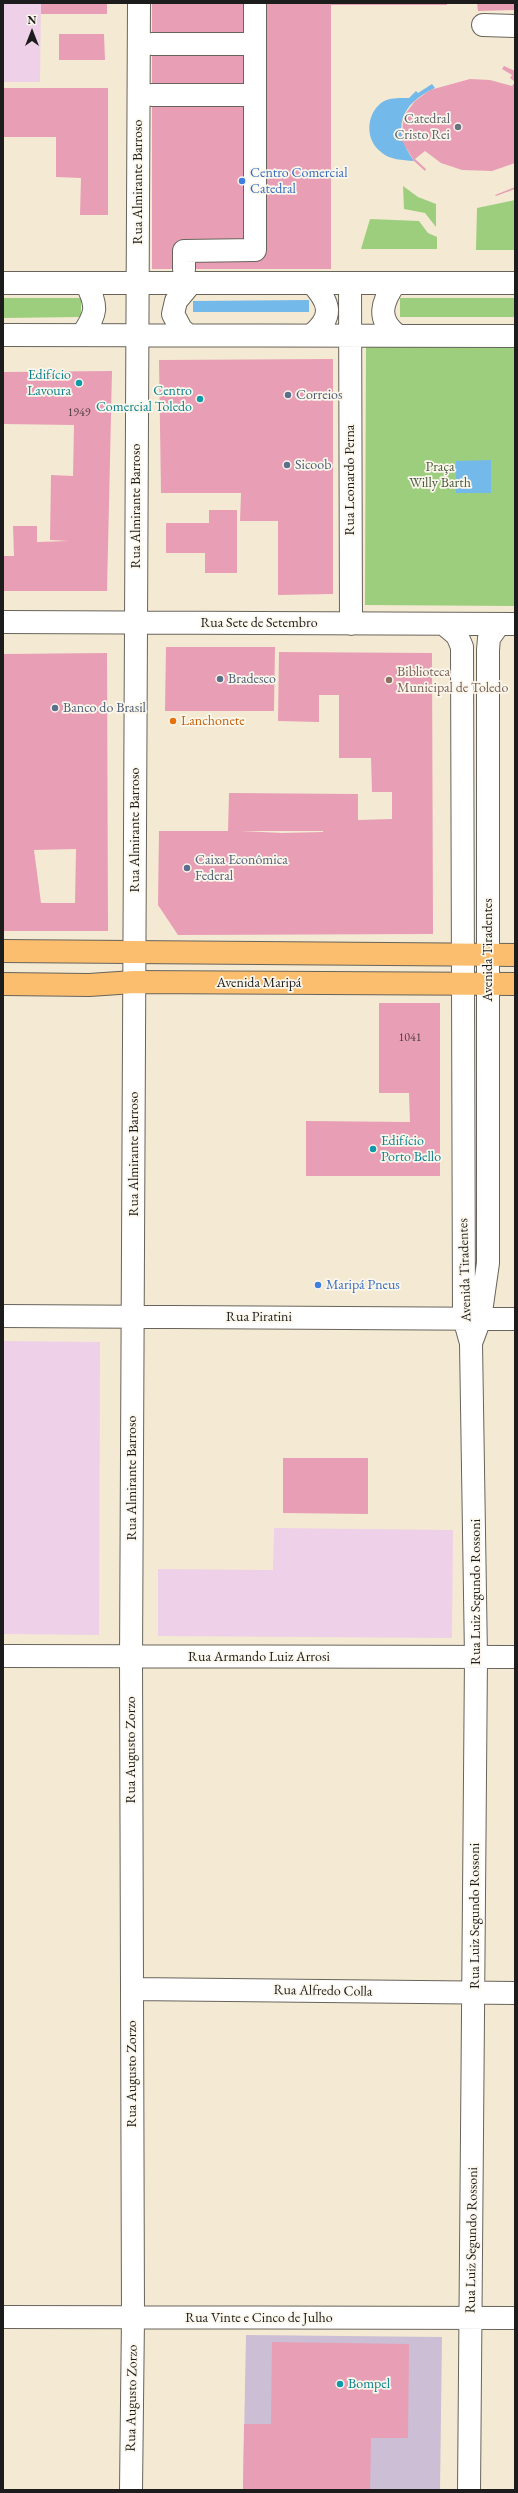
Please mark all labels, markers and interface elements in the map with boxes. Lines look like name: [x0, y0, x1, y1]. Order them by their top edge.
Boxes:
north arrow: [12, 12, 52, 52]
text: N: [28, 13, 36, 27]
place label: Catedral Cristo Rei: [394, 111, 450, 144]
street label: Rua Almirante Barroso: [130, 120, 146, 244]
marker: Catedral Cristo Rei: [453, 122, 463, 132]
place label: Centro Comercial Catedral: [250, 165, 348, 198]
marker: Centro Comercial Catedral: [237, 176, 247, 186]
place label: Edifício Lavoura: [27, 367, 71, 400]
marker: Edifício Lavoura: [74, 378, 84, 388]
place label: Centro Comercial Toledo: [96, 383, 192, 416]
place label: Correios: [296, 387, 343, 403]
marker: Correios: [283, 390, 293, 400]
marker: Centro Comercial Toledo: [195, 394, 205, 404]
house number: 1949: [67, 406, 91, 420]
street label: Rua Leonardo Perna: [342, 425, 358, 535]
street label: Rua Almirante Barroso: [128, 444, 144, 568]
place label: Sicoob: [295, 457, 331, 473]
park label: Praça Willy Barth: [409, 459, 471, 492]
marker: Sicoob: [282, 460, 292, 470]
street label: Rua Sete de Setembro: [200, 615, 318, 631]
place label: Biblioteca Municipal de Toledo: [397, 664, 508, 696]
place label: Bradesco: [228, 671, 276, 687]
marker: Bradesco: [215, 674, 225, 684]
marker: Biblioteca Municipal de Toledo: [384, 675, 394, 685]
place label: Banco do Brasil: [63, 700, 146, 716]
marker: Banco do Brasil: [50, 703, 60, 713]
place label: Lanchonete: [181, 713, 245, 729]
marker: Lanchonete: [168, 716, 178, 726]
street label: Rua Almirante Barroso: [127, 768, 143, 892]
place label: Caixa Econômica Federal: [195, 852, 288, 884]
marker: Caixa Econômica Federal: [182, 863, 192, 873]
street label: Avenida Tiradentes: [480, 898, 496, 1002]
street label: Avenida Maripá: [217, 975, 301, 991]
house number: 1041: [398, 1031, 422, 1045]
street label: Rua Almirante Barroso: [126, 1092, 142, 1216]
place label: Edifício Porto Bello: [381, 1133, 441, 1166]
marker: Edifício Porto Bello: [368, 1144, 378, 1154]
street label: Avenida Tiradentes: [455, 1218, 475, 1322]
place label: Maripá Pneus: [326, 1277, 400, 1293]
marker: Maripá Pneus: [313, 1280, 323, 1290]
street label: Rua Piratini: [226, 1309, 292, 1325]
street label: Rua Almirante Barroso: [124, 1416, 140, 1540]
street label: Rua Luiz Segundo Rossoni: [468, 1519, 484, 1665]
street label: Rua Armando Luiz Arrosi: [188, 1649, 330, 1665]
street label: Rua Augusto Zorzo: [123, 1696, 139, 1804]
street label: Rua Luiz Segundo Rossoni: [467, 1843, 483, 1989]
street label: Rua Alfredo Colla: [273, 1982, 373, 2000]
street label: Rua Augusto Zorzo: [124, 2020, 140, 2128]
street label: Rua Luiz Segundo Rossoni: [462, 2167, 482, 2313]
street label: Rua Vinte e Cinco de Julho: [185, 2310, 333, 2326]
street label: Rua Augusto Zorzo: [123, 2344, 141, 2452]
place label: Bompel: [348, 2376, 390, 2392]
marker: Bompel: [335, 2379, 345, 2389]

